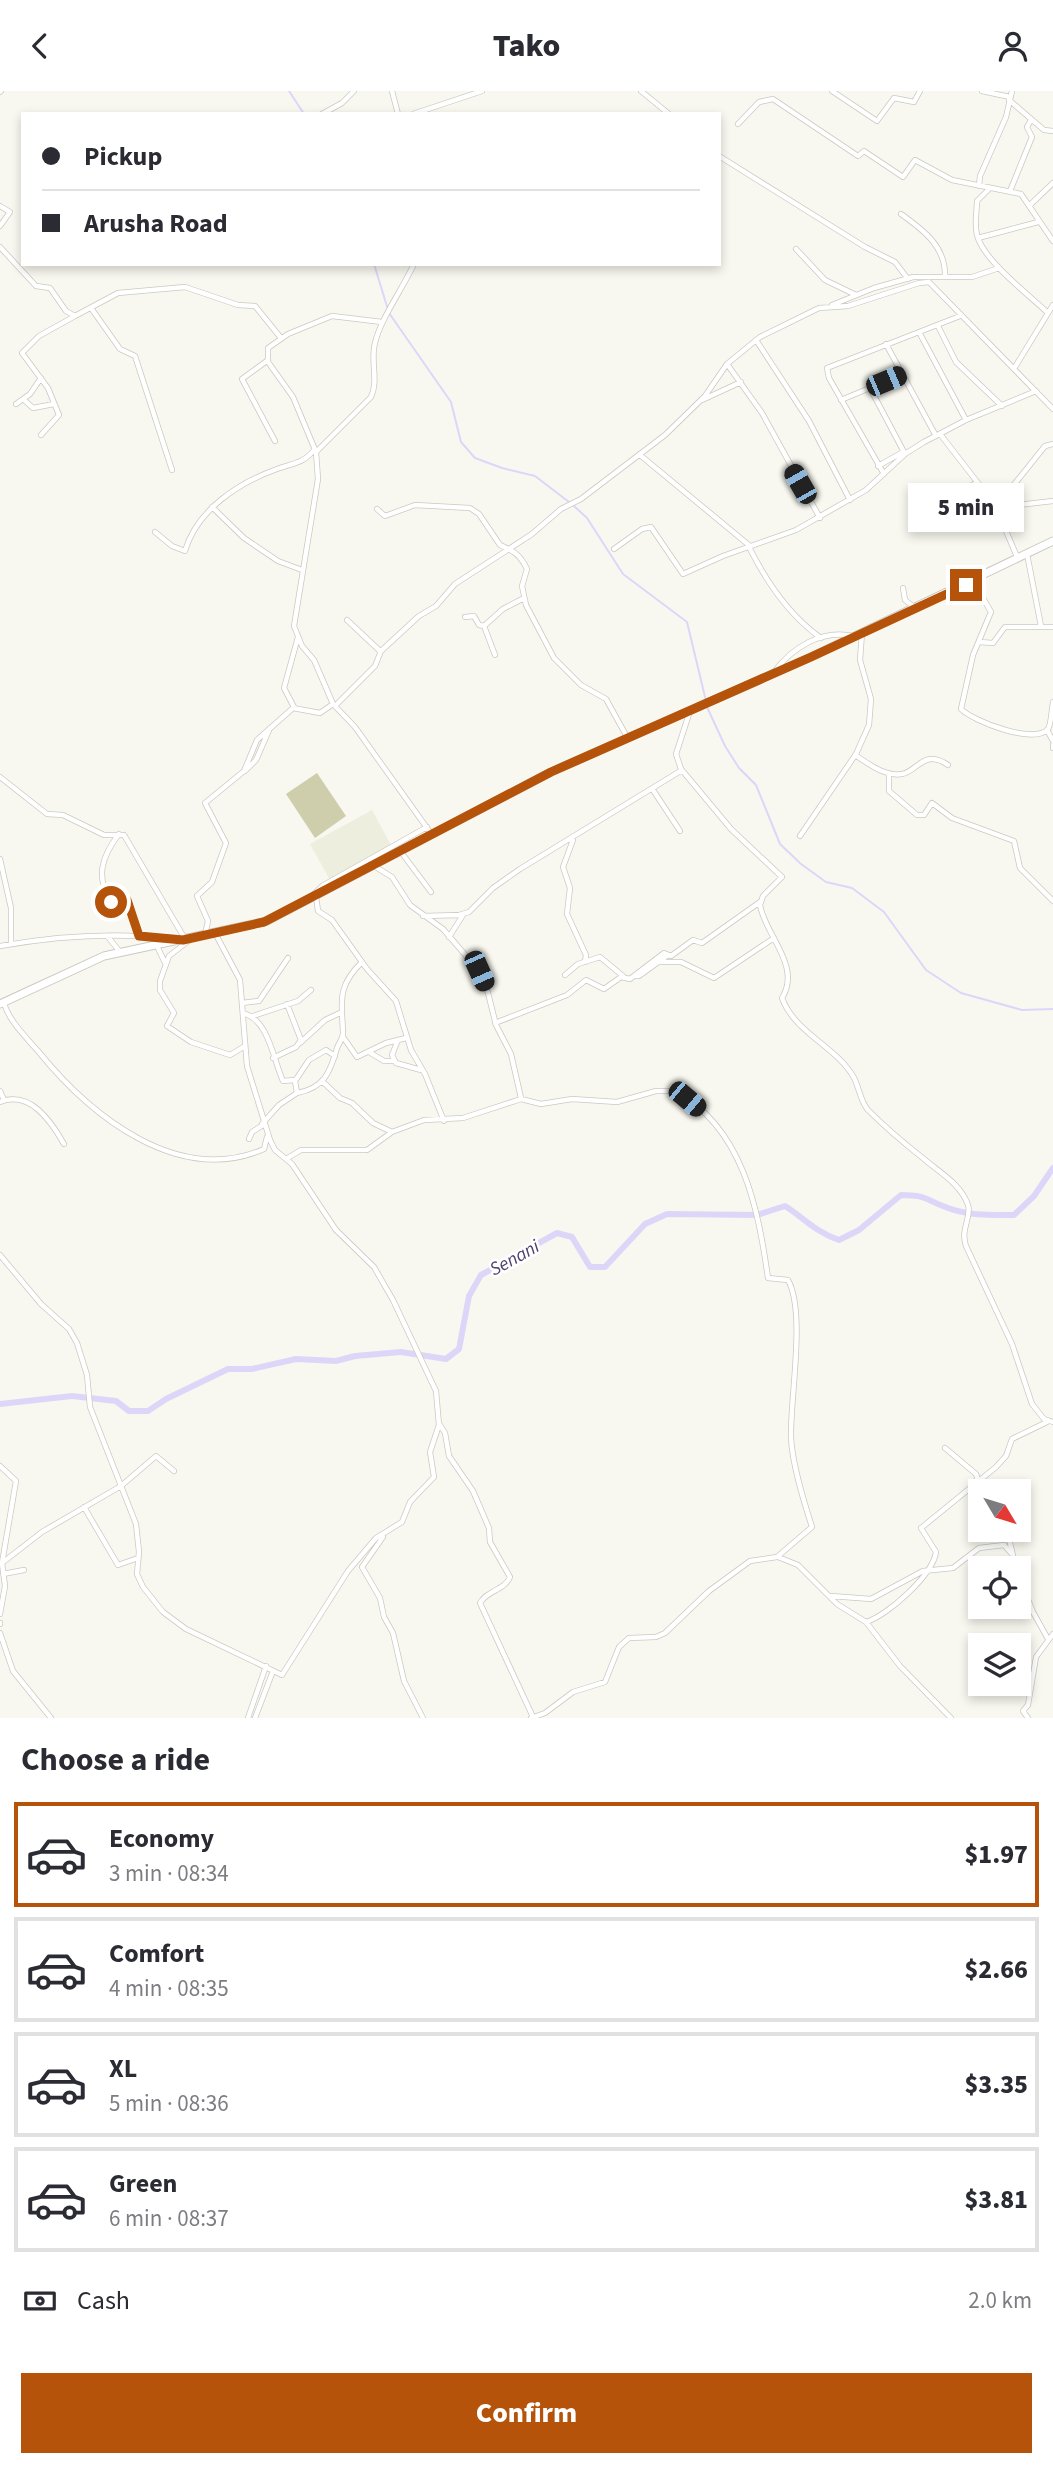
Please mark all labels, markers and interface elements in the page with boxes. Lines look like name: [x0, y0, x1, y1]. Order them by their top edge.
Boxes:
text: Tako: [493, 23, 560, 69]
icon: back: [21, 27, 59, 65]
icon: person: [994, 27, 1032, 65]
text: Pickup: [84, 138, 162, 175]
text: Arusha Road: [84, 205, 228, 242]
car: [863, 363, 910, 399]
car: [781, 461, 820, 507]
callout: 5 min: [908, 483, 1024, 533]
text: 5 min: [938, 491, 994, 524]
route end: [950, 569, 982, 601]
route start: [95, 886, 127, 918]
car: [461, 948, 498, 994]
car: [665, 1077, 710, 1121]
water label: Senani: [485, 1233, 545, 1283]
north arrow: [968, 1479, 1031, 1542]
map controls: [968, 1479, 1031, 1696]
button: locate: [968, 1556, 1031, 1619]
button: layers: [968, 1633, 1031, 1696]
text: Choose a ride: [21, 1737, 210, 1783]
text: Economy: [109, 1820, 214, 1857]
icon: car: [25, 1823, 88, 1886]
text: $1.97: [964, 1836, 1028, 1873]
text: 3 min · 08:34: [109, 1857, 229, 1890]
text: Comfort: [109, 1935, 204, 1972]
icon: car: [25, 1938, 88, 2001]
text: $2.66: [964, 1951, 1028, 1988]
text: 4 min · 08:35: [109, 1972, 229, 2005]
text: XL: [109, 2050, 137, 2087]
icon: car: [25, 2053, 88, 2116]
text: $3.35: [964, 2066, 1028, 2103]
text: 5 min · 08:36: [109, 2087, 229, 2120]
text: Green: [109, 2165, 177, 2202]
icon: car: [25, 2168, 88, 2231]
text: $3.81: [964, 2181, 1028, 2218]
text: 6 min · 08:37: [109, 2202, 229, 2235]
icon: cash: [21, 2282, 59, 2320]
text: Cash: [77, 2282, 130, 2319]
text: 2.0 km: [968, 2284, 1032, 2317]
button: Confirm: [21, 2373, 1032, 2453]

